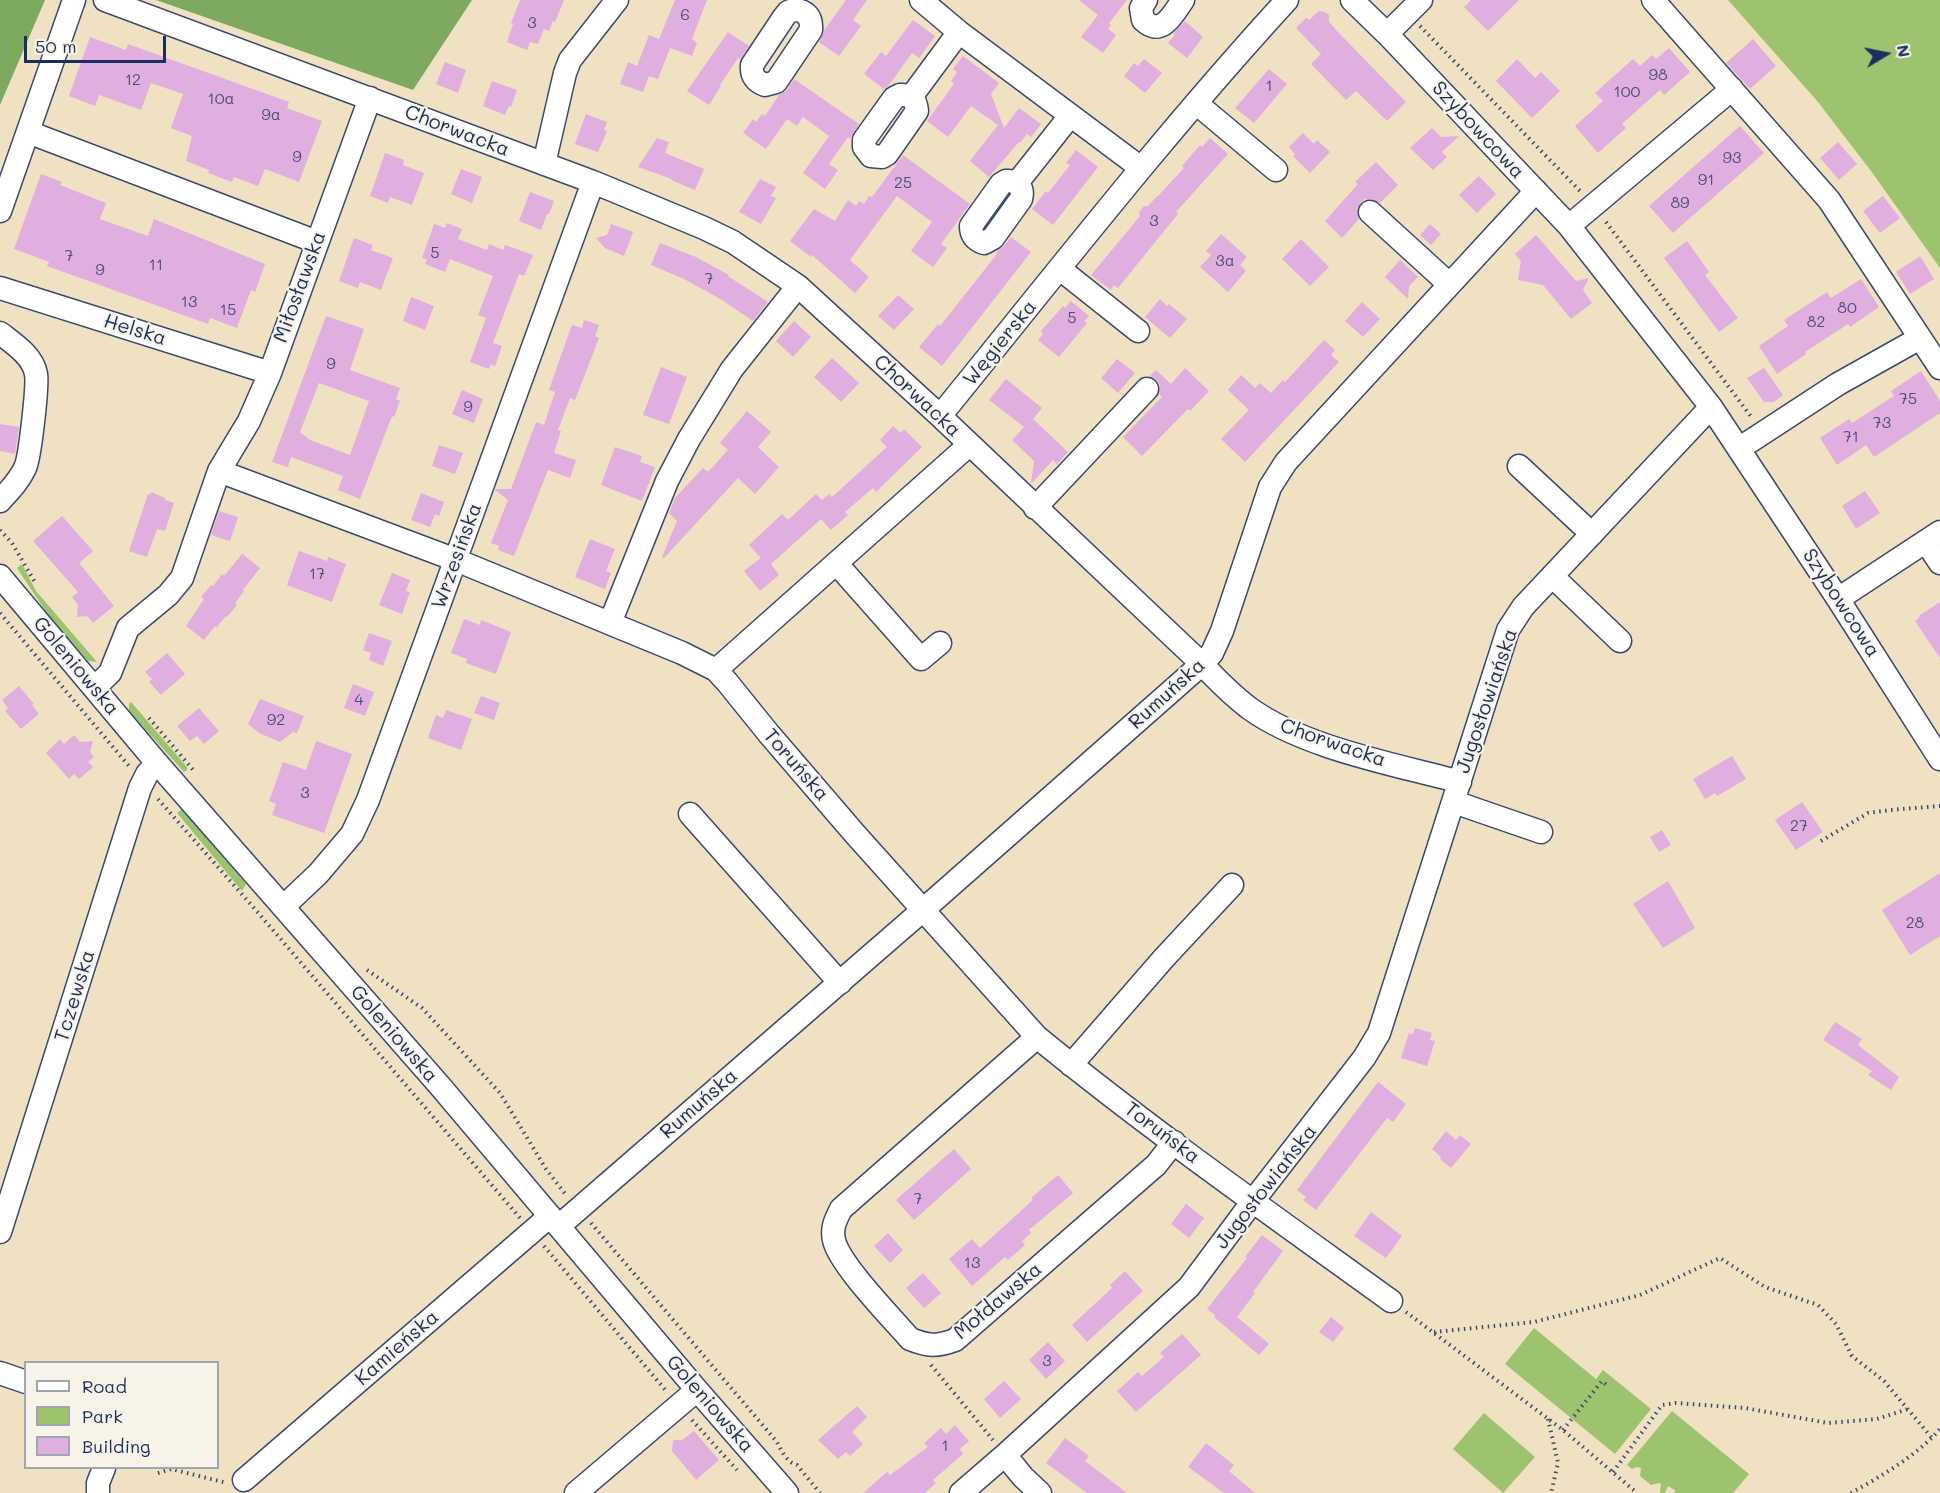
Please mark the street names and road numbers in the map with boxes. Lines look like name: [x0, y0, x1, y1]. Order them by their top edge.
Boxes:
street label: Szybowcowa: [1427, 76, 1529, 184]
street label: Chorwacka: [401, 100, 513, 162]
street label: Miłosławska: [269, 228, 331, 346]
street label: Węgierska: [958, 295, 1042, 391]
street label: Helska: [101, 309, 169, 351]
street label: Chorwacka: [868, 350, 966, 442]
street label: Wrzesińska: [427, 500, 487, 612]
street label: Szybowcowa: [1797, 544, 1885, 662]
street label: Goleniowska: [28, 612, 124, 720]
street label: Jugosłowiańska: [1451, 626, 1523, 776]
street label: Rumuńska: [1124, 653, 1210, 735]
street label: Chorwacka: [1277, 714, 1389, 772]
street label: Toruńska: [758, 724, 834, 806]
street label: Tczewska: [50, 947, 100, 1045]
street label: Goleniowska: [345, 980, 443, 1088]
street label: Rumuńska: [655, 1064, 743, 1144]
street label: Toruńska: [1120, 1097, 1204, 1169]
street label: Jugosłowiańska: [1210, 1120, 1322, 1254]
street label: Mołdawska: [949, 1257, 1047, 1345]
street label: Kamieńska: [350, 1305, 444, 1391]
street label: Goleniowska: [661, 1350, 759, 1458]

